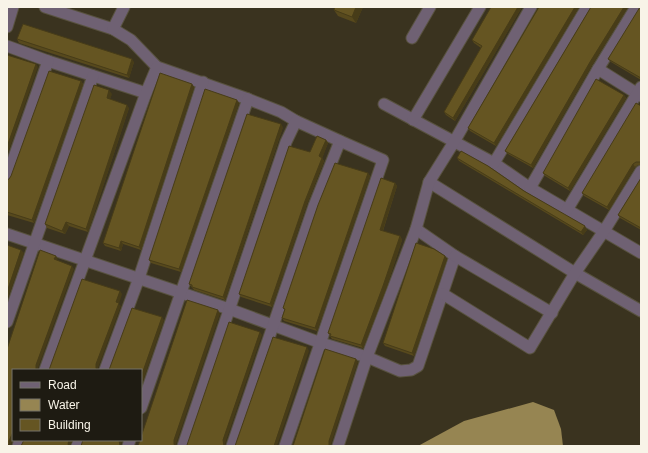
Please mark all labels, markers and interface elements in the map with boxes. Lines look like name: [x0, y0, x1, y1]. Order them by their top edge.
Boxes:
legend: [12, 369, 142, 441]
text: Road: [48, 378, 77, 392]
text: Water: [48, 398, 80, 412]
text: Building: [48, 418, 91, 432]

